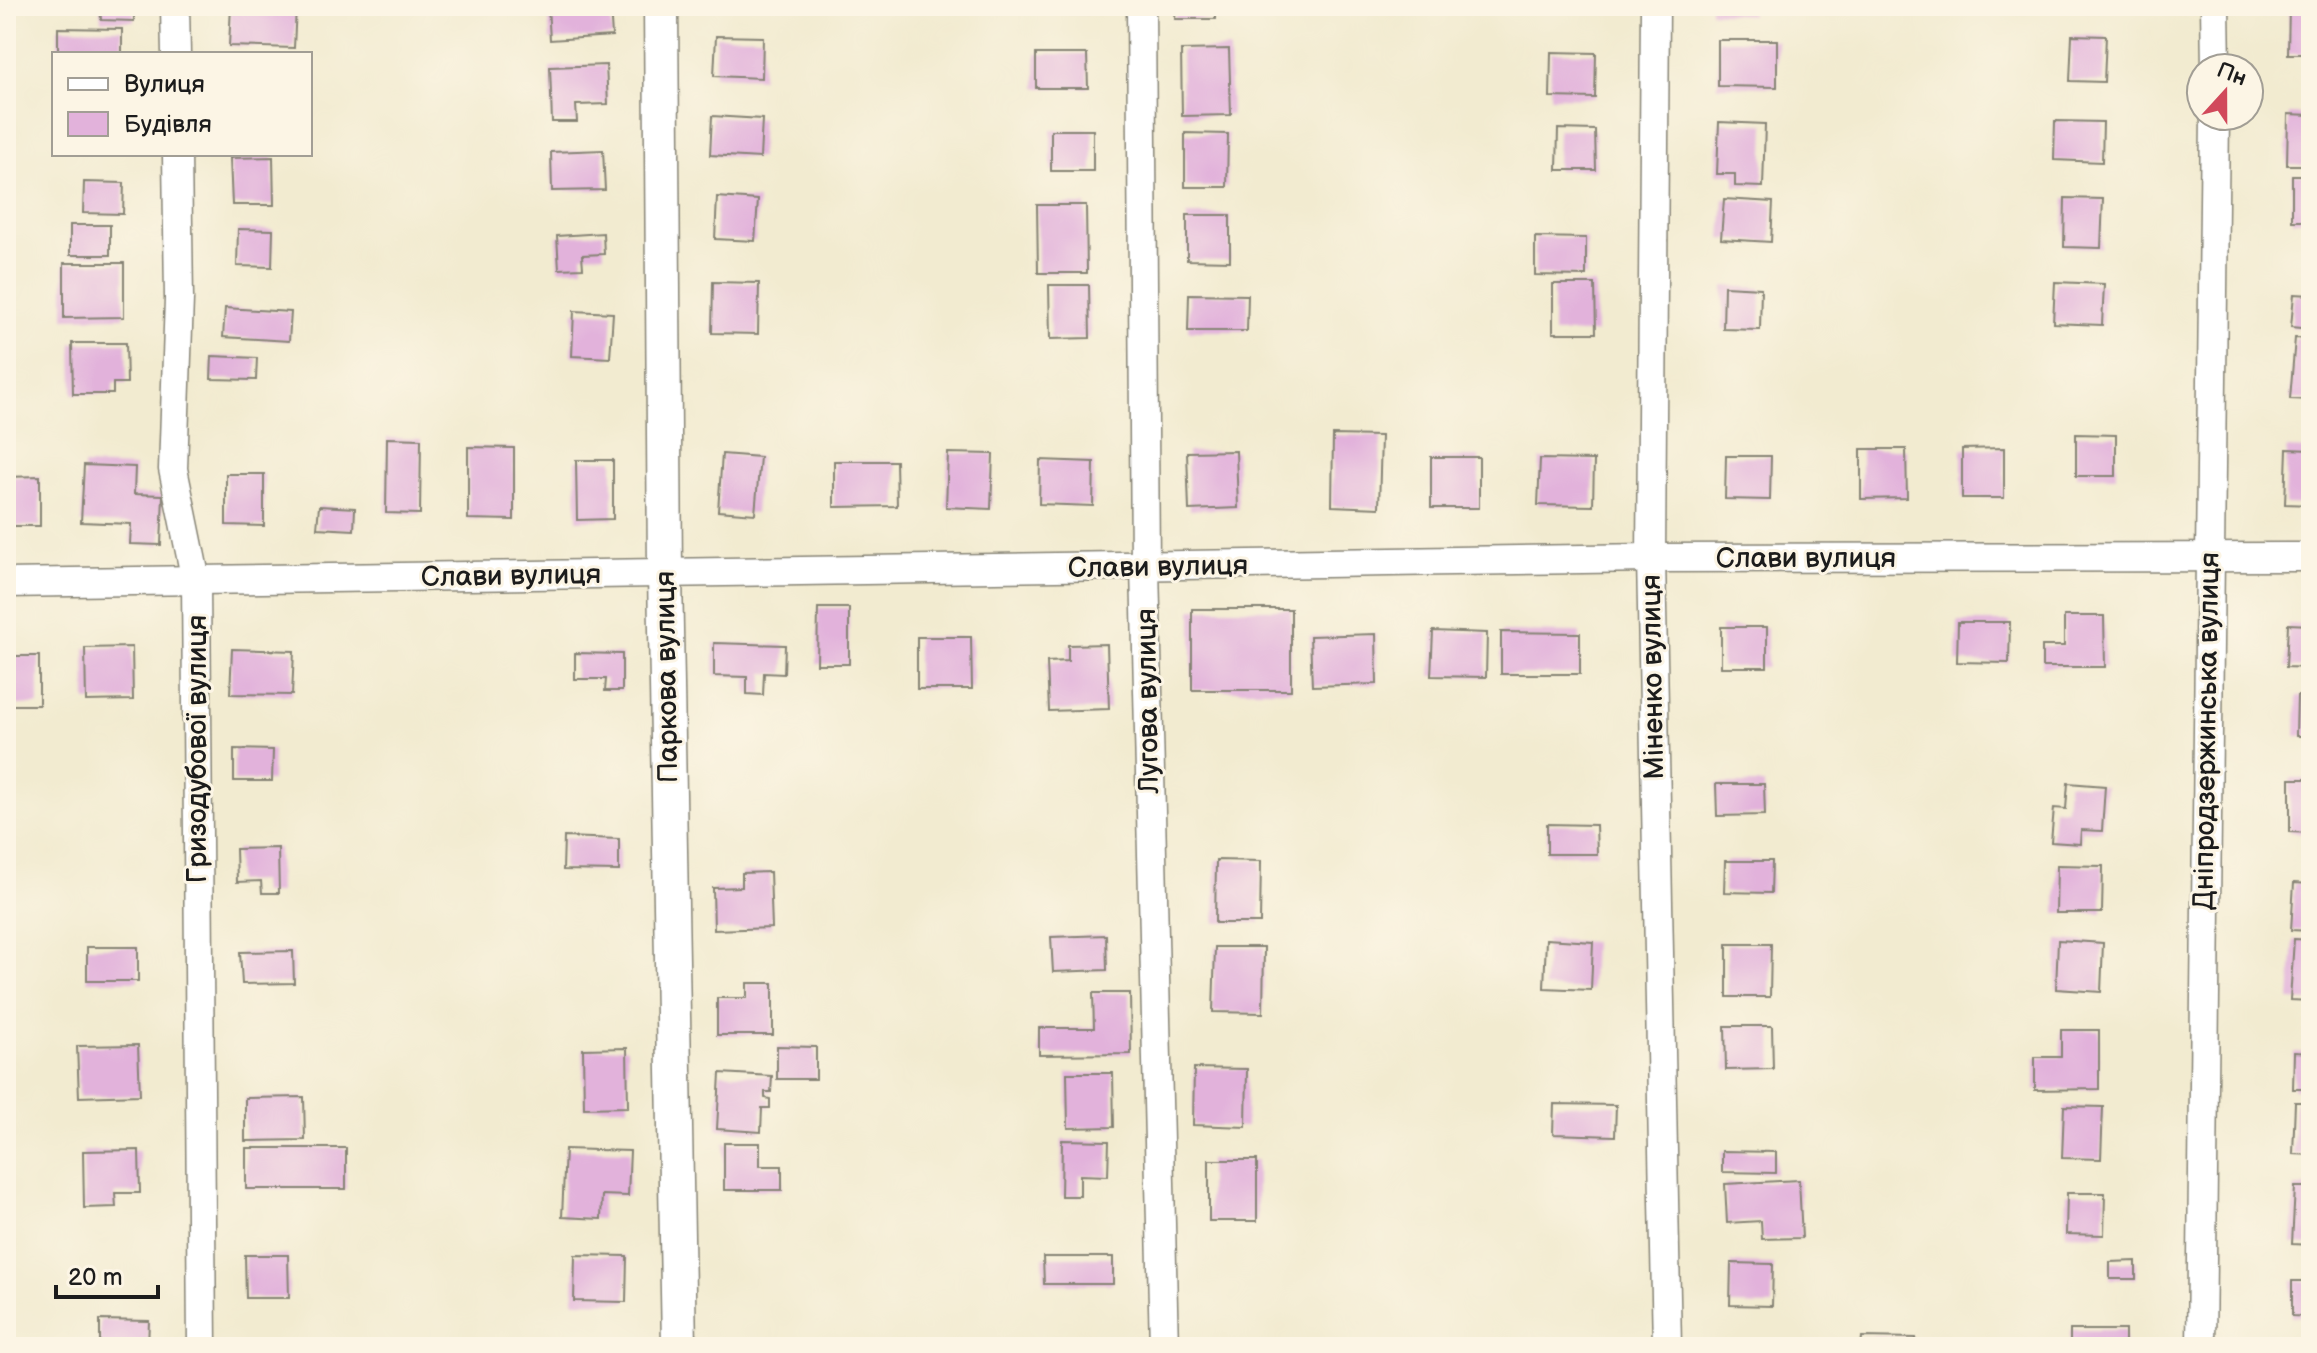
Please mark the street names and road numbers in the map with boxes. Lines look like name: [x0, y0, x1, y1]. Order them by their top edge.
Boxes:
street label: Слави вулиця: [1716, 542, 1896, 575]
street label: Слави вулиця: [1068, 549, 1248, 585]
street label: Дніпродзержинська вулиця: [2187, 552, 2227, 910]
street label: Слави вулиця: [421, 558, 601, 594]
street label: Паркова вулиця: [649, 571, 685, 783]
street label: Міненко вулиця: [1635, 574, 1671, 780]
street label: Лугова вулиця: [1130, 608, 1166, 795]
street label: Гризодубової вулиця: [181, 615, 214, 883]

